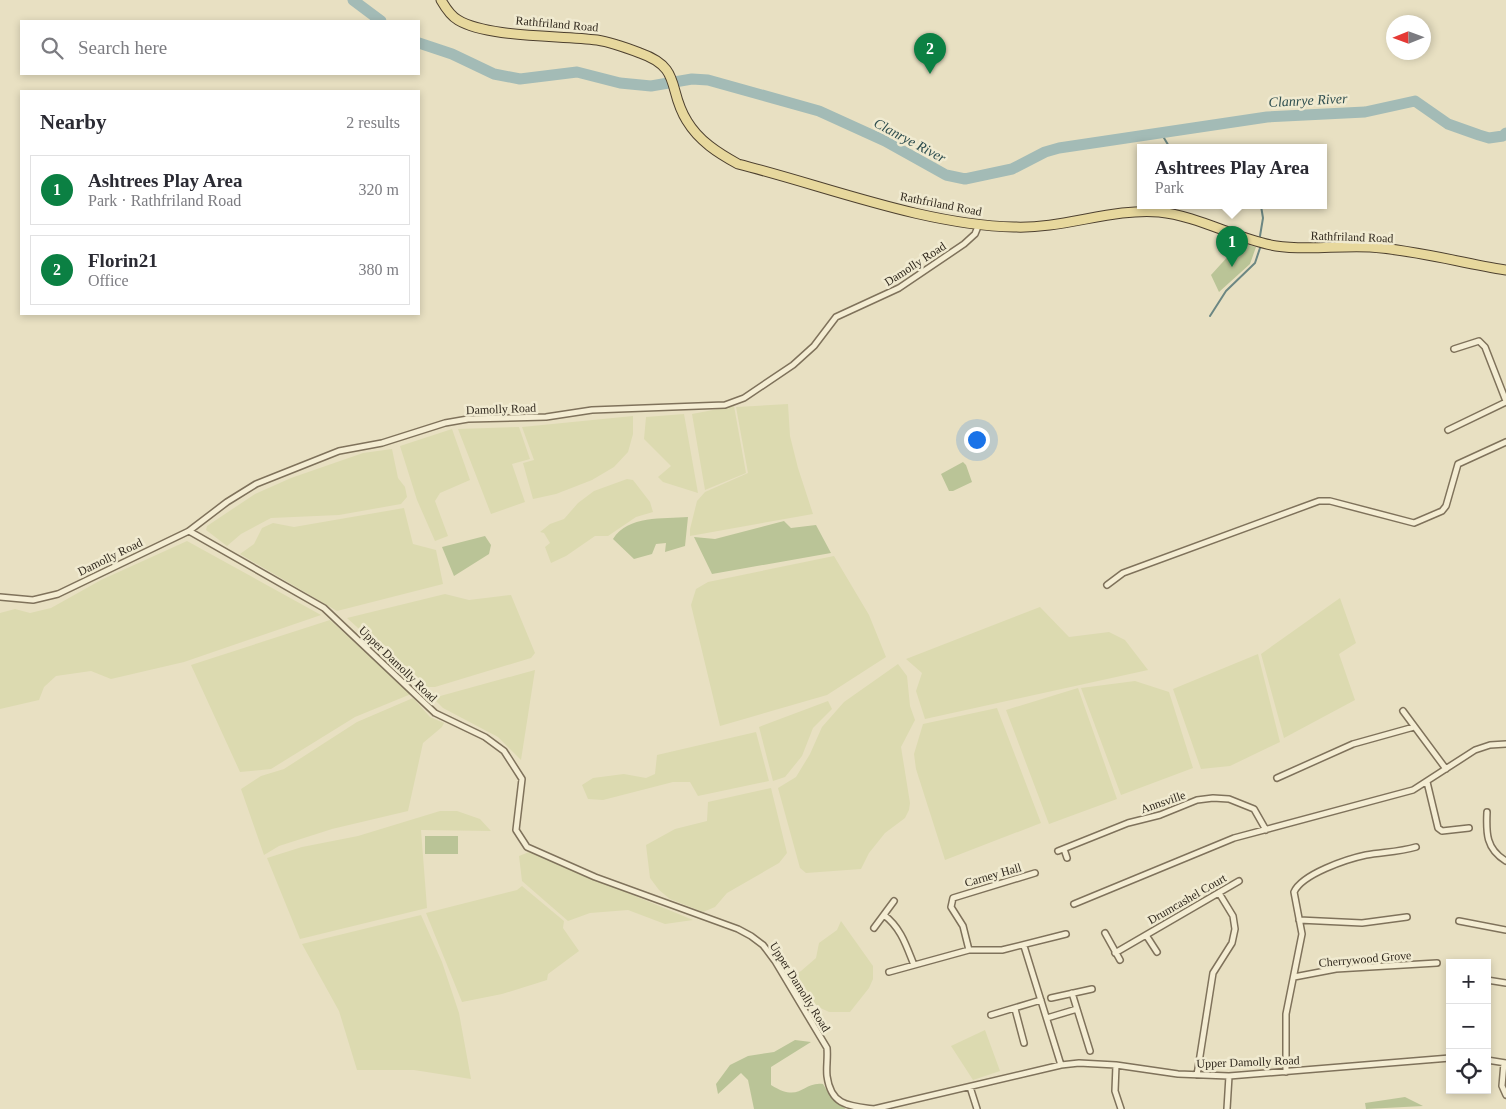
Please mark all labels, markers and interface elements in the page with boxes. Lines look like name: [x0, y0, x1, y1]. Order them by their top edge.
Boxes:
street label: Rathfriland Road: [515, 13, 599, 35]
north arrow: [1386, 15, 1431, 60]
search box: [20, 20, 420, 75]
pin: 2: [914, 33, 946, 74]
icon: search: [38, 34, 66, 62]
text: Search here: [78, 37, 167, 58]
water label: Clanrye River: [1268, 91, 1348, 110]
text: Nearby: [40, 110, 107, 134]
text: 2 results: [346, 114, 400, 131]
water label: Clanrye River: [871, 115, 949, 166]
popup: [1137, 144, 1327, 209]
text: Ashtrees Play Area: [1155, 157, 1309, 178]
text: Ashtrees Play Area: [88, 170, 242, 191]
text: Park: [1155, 179, 1184, 196]
text: 1: [53, 181, 61, 198]
text: 320 m: [359, 181, 399, 198]
street label: Rathfriland Road: [899, 189, 983, 219]
text: Park · Rathfriland Road: [88, 192, 241, 209]
pin: 1: [1216, 226, 1248, 267]
street label: Rathfriland Road: [1310, 229, 1394, 245]
street label: Damolly Road: [882, 239, 948, 289]
text: Florin21: [88, 250, 158, 271]
text: 2: [53, 261, 61, 278]
text: 380 m: [359, 261, 399, 278]
text: Office: [88, 272, 129, 289]
street label: Damolly Road: [466, 401, 536, 417]
your location: [964, 427, 990, 453]
street label: Damolly Road: [75, 535, 145, 579]
street label: Upper Damolly Road: [356, 623, 440, 705]
street label: Annsville: [1139, 788, 1187, 816]
street label: Carney Hall: [963, 860, 1024, 890]
street label: Drumcashel Court: [1145, 871, 1229, 927]
street label: Upper Damolly Road: [767, 939, 833, 1035]
street label: Cherrywood Grove: [1318, 948, 1412, 970]
map controls: [1446, 959, 1491, 1094]
button: +: [1446, 959, 1491, 1004]
button: −: [1446, 1004, 1491, 1049]
button: locate: [1446, 1049, 1491, 1094]
street label: Upper Damolly Road: [1196, 1053, 1300, 1071]

